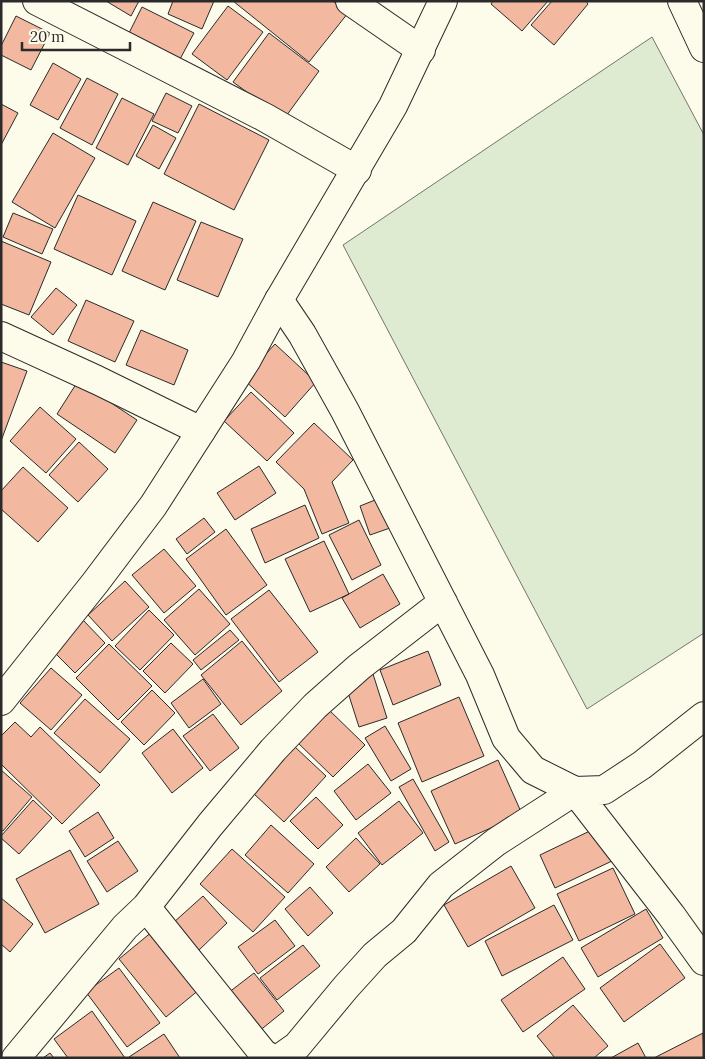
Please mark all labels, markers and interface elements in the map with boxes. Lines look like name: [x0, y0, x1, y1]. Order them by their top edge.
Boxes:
scale bar: [22, 20, 130, 52]
text: 20 m: [30, 27, 65, 46]

